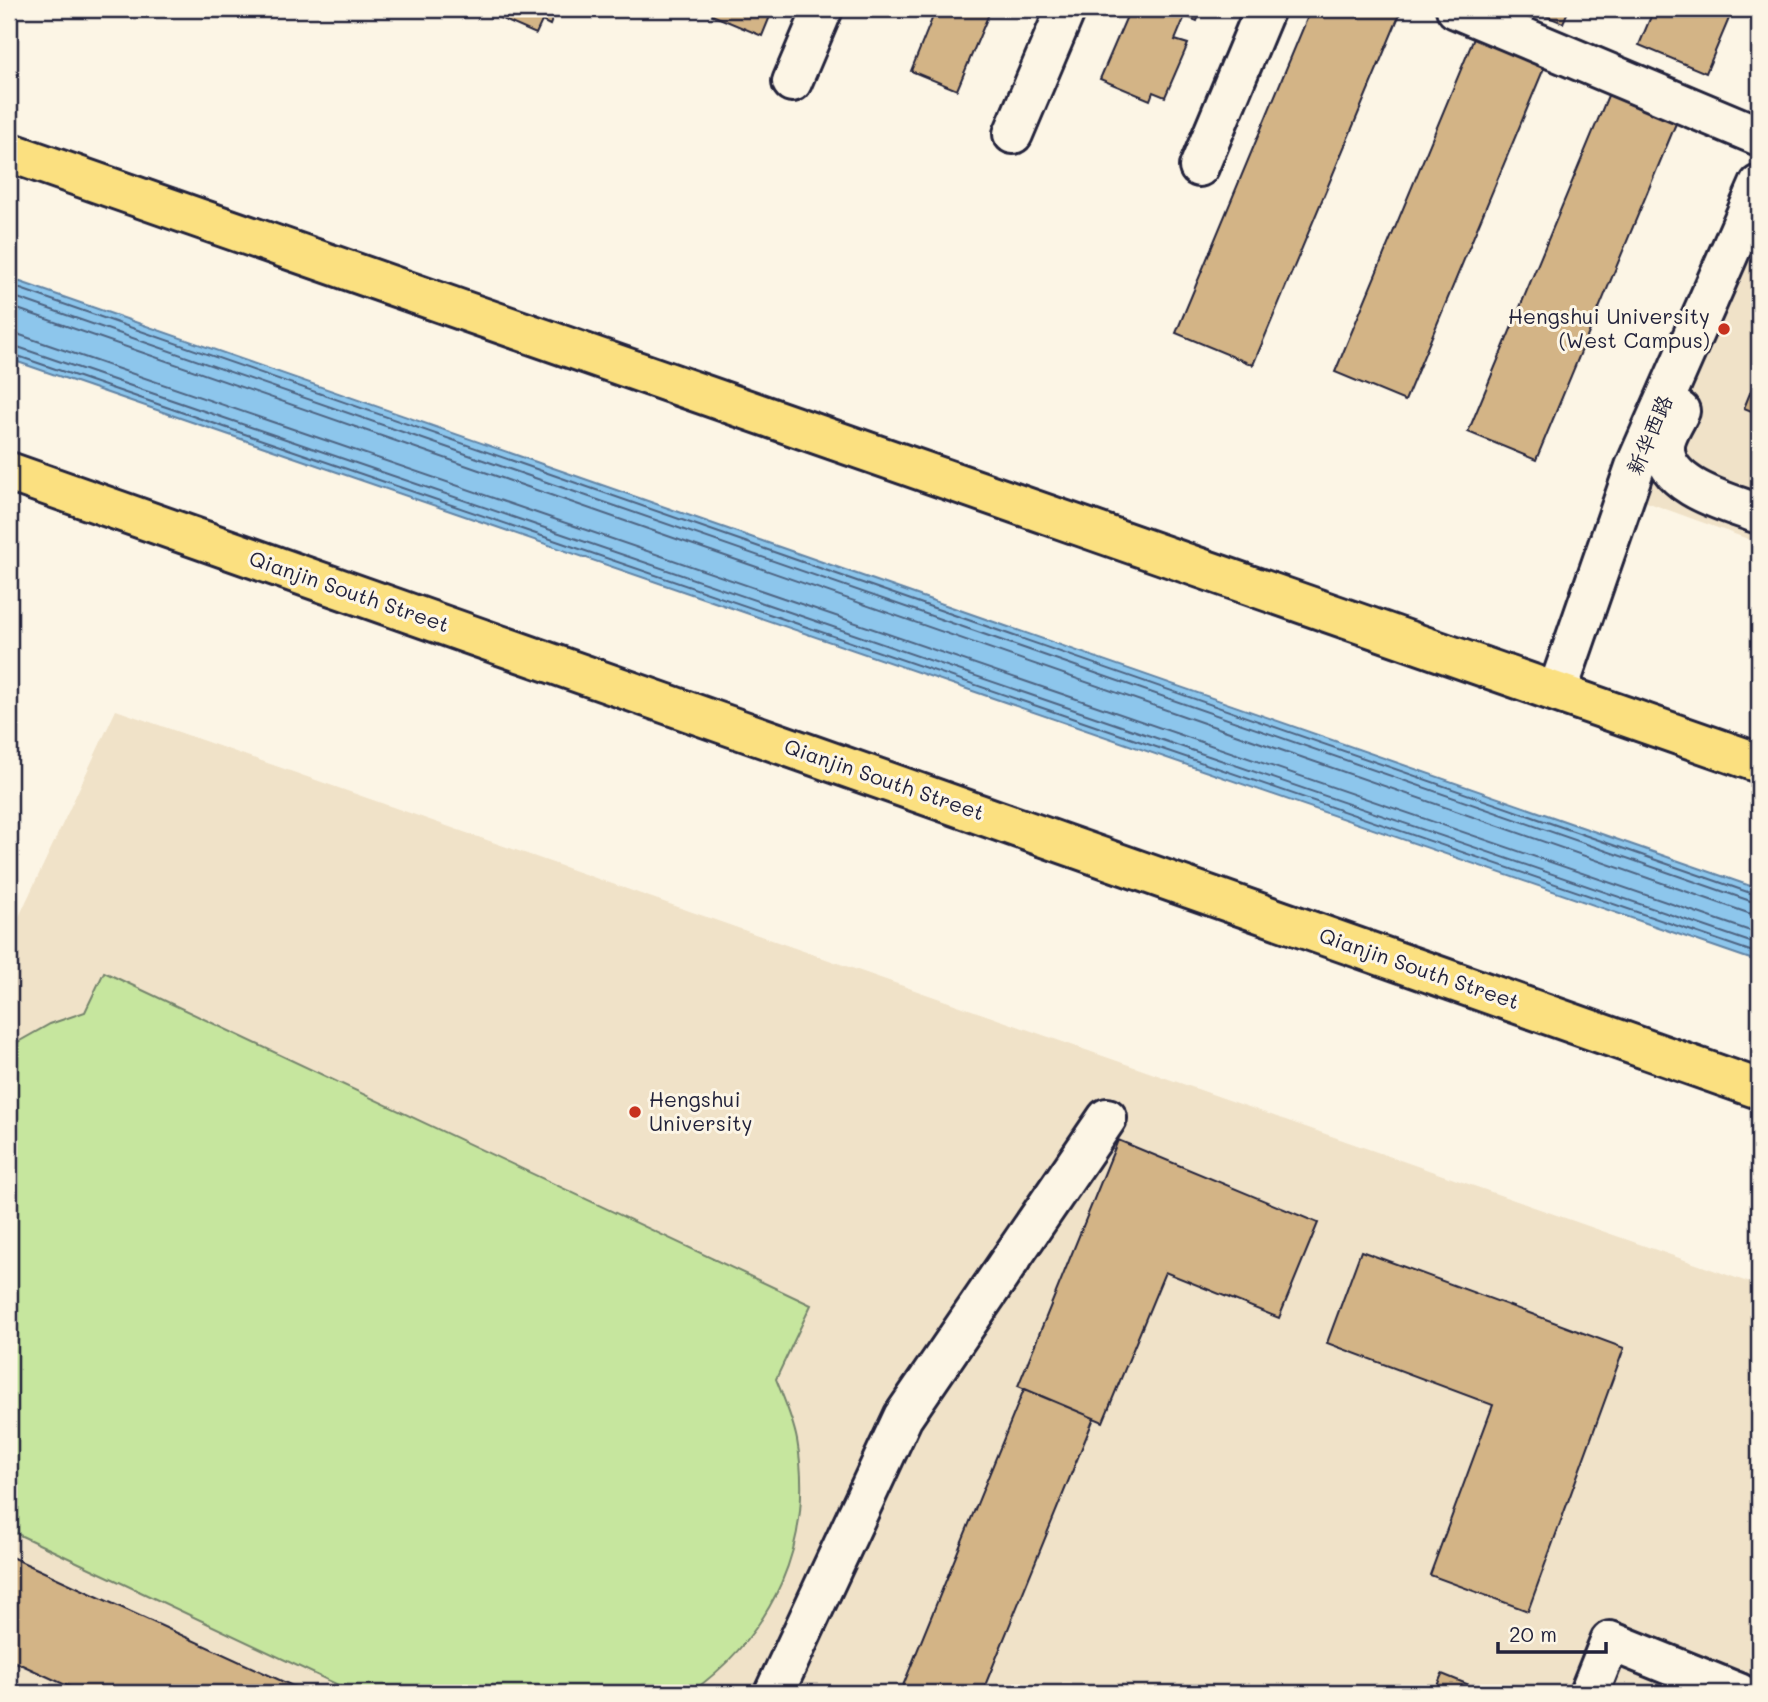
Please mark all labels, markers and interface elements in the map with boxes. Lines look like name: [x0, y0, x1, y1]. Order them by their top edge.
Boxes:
place label: Hengshui University (West Campus): [1508, 302, 1710, 353]
marker: Hengshui University (West Campus): [1716, 321, 1732, 337]
street label: 新华西路: [1620, 390, 1677, 478]
street label: Qianjin South Street: [246, 544, 453, 637]
street label: Qianjin South Street: [781, 732, 988, 825]
street label: Qianjin South Street: [1316, 921, 1523, 1014]
place label: Hengshui University: [649, 1085, 753, 1136]
marker: Hengshui University: [627, 1104, 643, 1120]
scale bar: [1498, 1611, 1607, 1655]
text: 20 m: [1509, 1620, 1557, 1647]

